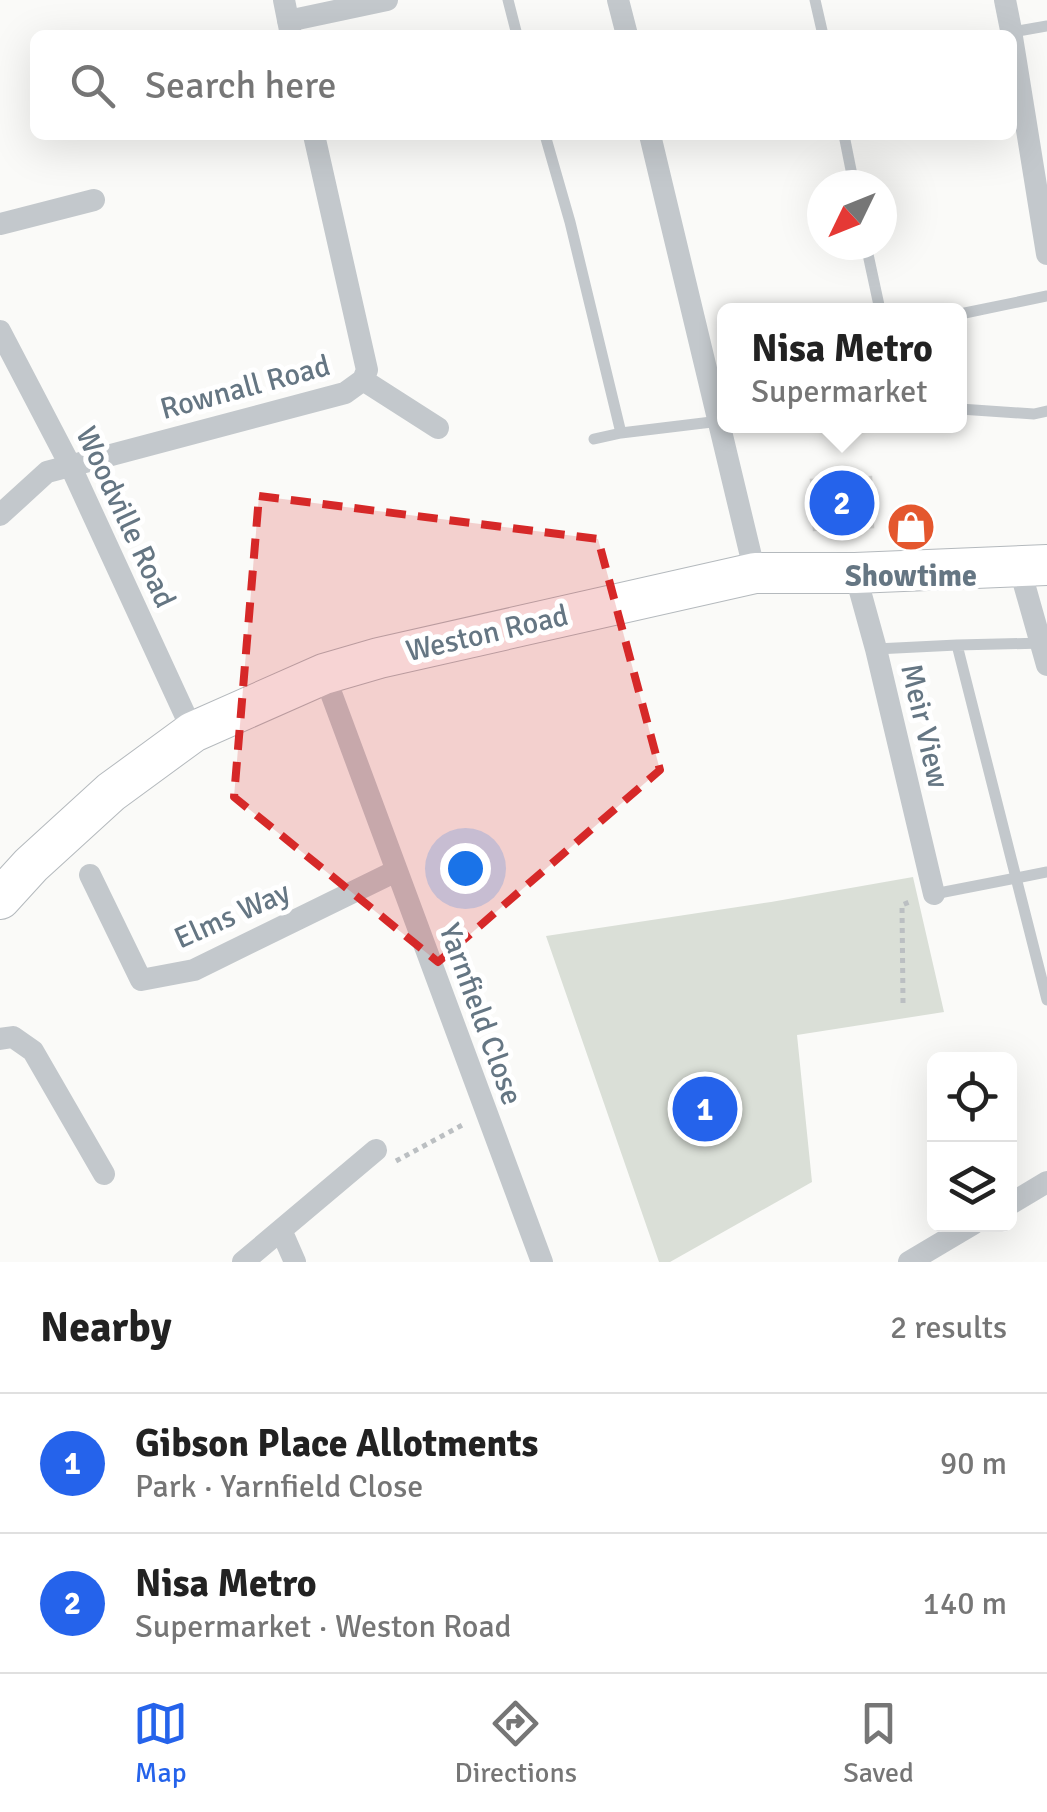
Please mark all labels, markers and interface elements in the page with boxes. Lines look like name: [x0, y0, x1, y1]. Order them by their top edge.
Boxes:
search box: [30, 30, 1017, 140]
icon: search: [65, 58, 120, 113]
text: Search here: [145, 62, 337, 109]
north arrow: [807, 170, 897, 260]
popup: [717, 303, 967, 433]
text: Nisa Metro: [751, 325, 933, 372]
street label: Rownall Road: [156, 347, 334, 428]
text: Supermarket: [751, 372, 927, 411]
street label: Woodville Road: [67, 421, 184, 614]
pin: 2: [810, 466, 874, 540]
shop icon: Showtime: [885, 501, 937, 553]
place label: Showtime: [845, 558, 977, 595]
street label: Weston Road: [402, 597, 572, 670]
street label: Meir View: [892, 660, 957, 792]
your location: [440, 843, 491, 894]
street label: Elms Way: [169, 874, 296, 957]
street label: Yarnfield Close: [431, 918, 530, 1110]
map controls: [927, 1052, 1017, 1232]
button: locate: [927, 1052, 1017, 1142]
pin: 1: [672, 1072, 738, 1146]
button: layers: [927, 1142, 1017, 1232]
text: Nearby: [40, 1302, 172, 1353]
text: 2 results: [890, 1308, 1007, 1347]
text: Gibson Place Allotments: [135, 1420, 538, 1467]
text: 1: [64, 1444, 81, 1483]
text: 90 m: [940, 1444, 1007, 1483]
text: Park · Yarnfield Close: [135, 1467, 423, 1506]
text: Nisa Metro: [135, 1560, 317, 1607]
text: 2: [64, 1584, 81, 1623]
text: 140 m: [923, 1584, 1007, 1623]
text: Supermarket · Weston Road: [135, 1607, 512, 1646]
tab: Map: [133, 1696, 188, 1790]
tab: Directions: [455, 1696, 577, 1790]
tab: Saved: [843, 1696, 914, 1790]

